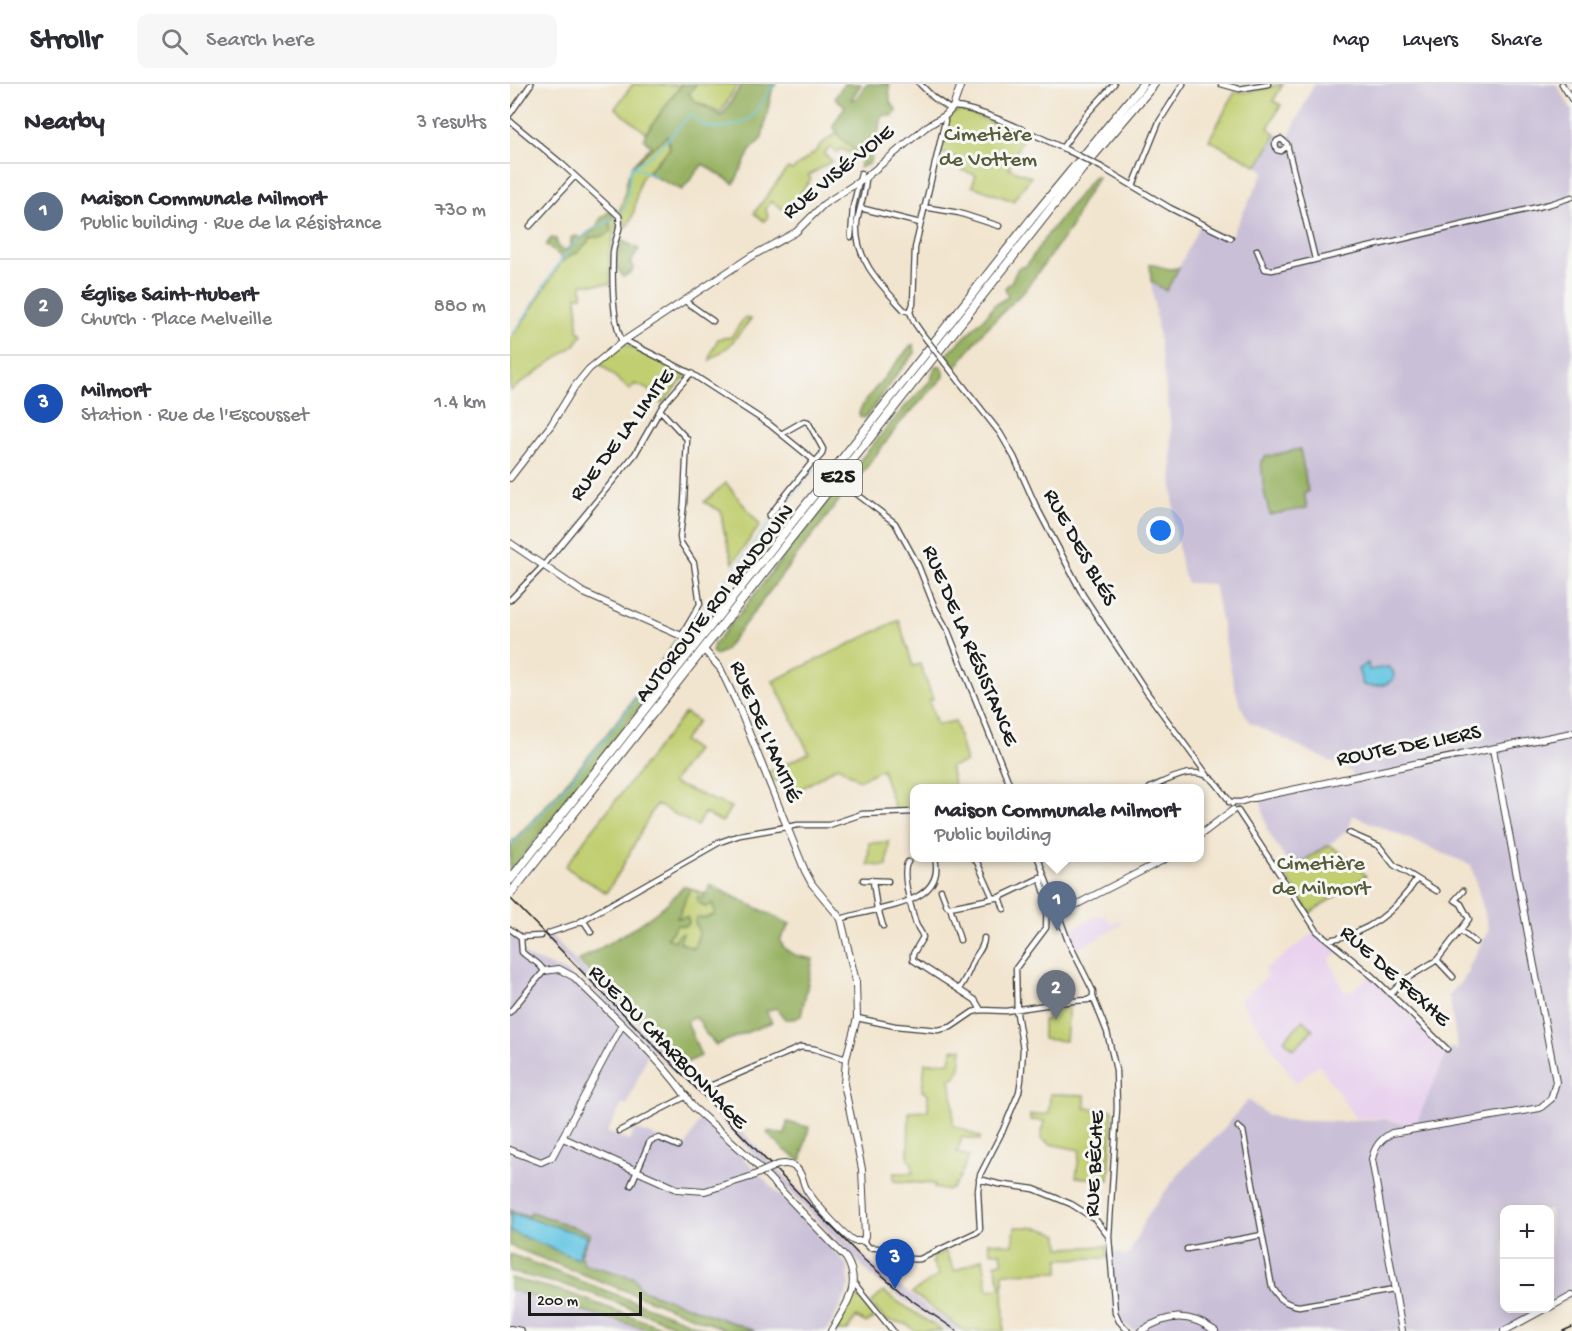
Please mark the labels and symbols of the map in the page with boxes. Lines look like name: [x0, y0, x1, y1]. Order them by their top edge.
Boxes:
street label: RUE VISÉ-VOIE: [778, 119, 901, 226]
park label: Cimetière de Vottem: [939, 123, 1037, 174]
street label: RUE DE LA LIMITE: [565, 364, 682, 507]
road number: E25: [814, 460, 862, 496]
street label: RUE DES BLÉS: [1036, 485, 1122, 612]
street label: AUTOROUTE ROI BAUDOUIN: [631, 500, 801, 708]
your location: [1146, 516, 1175, 545]
street label: RUE DE LA RÉSISTANCE: [915, 542, 1023, 751]
street label: RUE DE L'AMITIÉ: [723, 657, 806, 808]
street label: ROUTE DE LIERS: [1334, 720, 1484, 774]
park label: Cimetière de Milmort: [1272, 852, 1372, 903]
pin: 1: [1038, 882, 1076, 931]
street label: RUE DE FEXHE: [1334, 921, 1455, 1034]
street label: RUE DU CHARBONNAGE: [582, 961, 753, 1136]
pin: 2: [1036, 970, 1076, 1020]
street label: RUE BÊCHE: [1080, 1109, 1112, 1218]
pin: 3: [876, 1240, 914, 1289]
scale bar: [528, 1289, 642, 1316]

